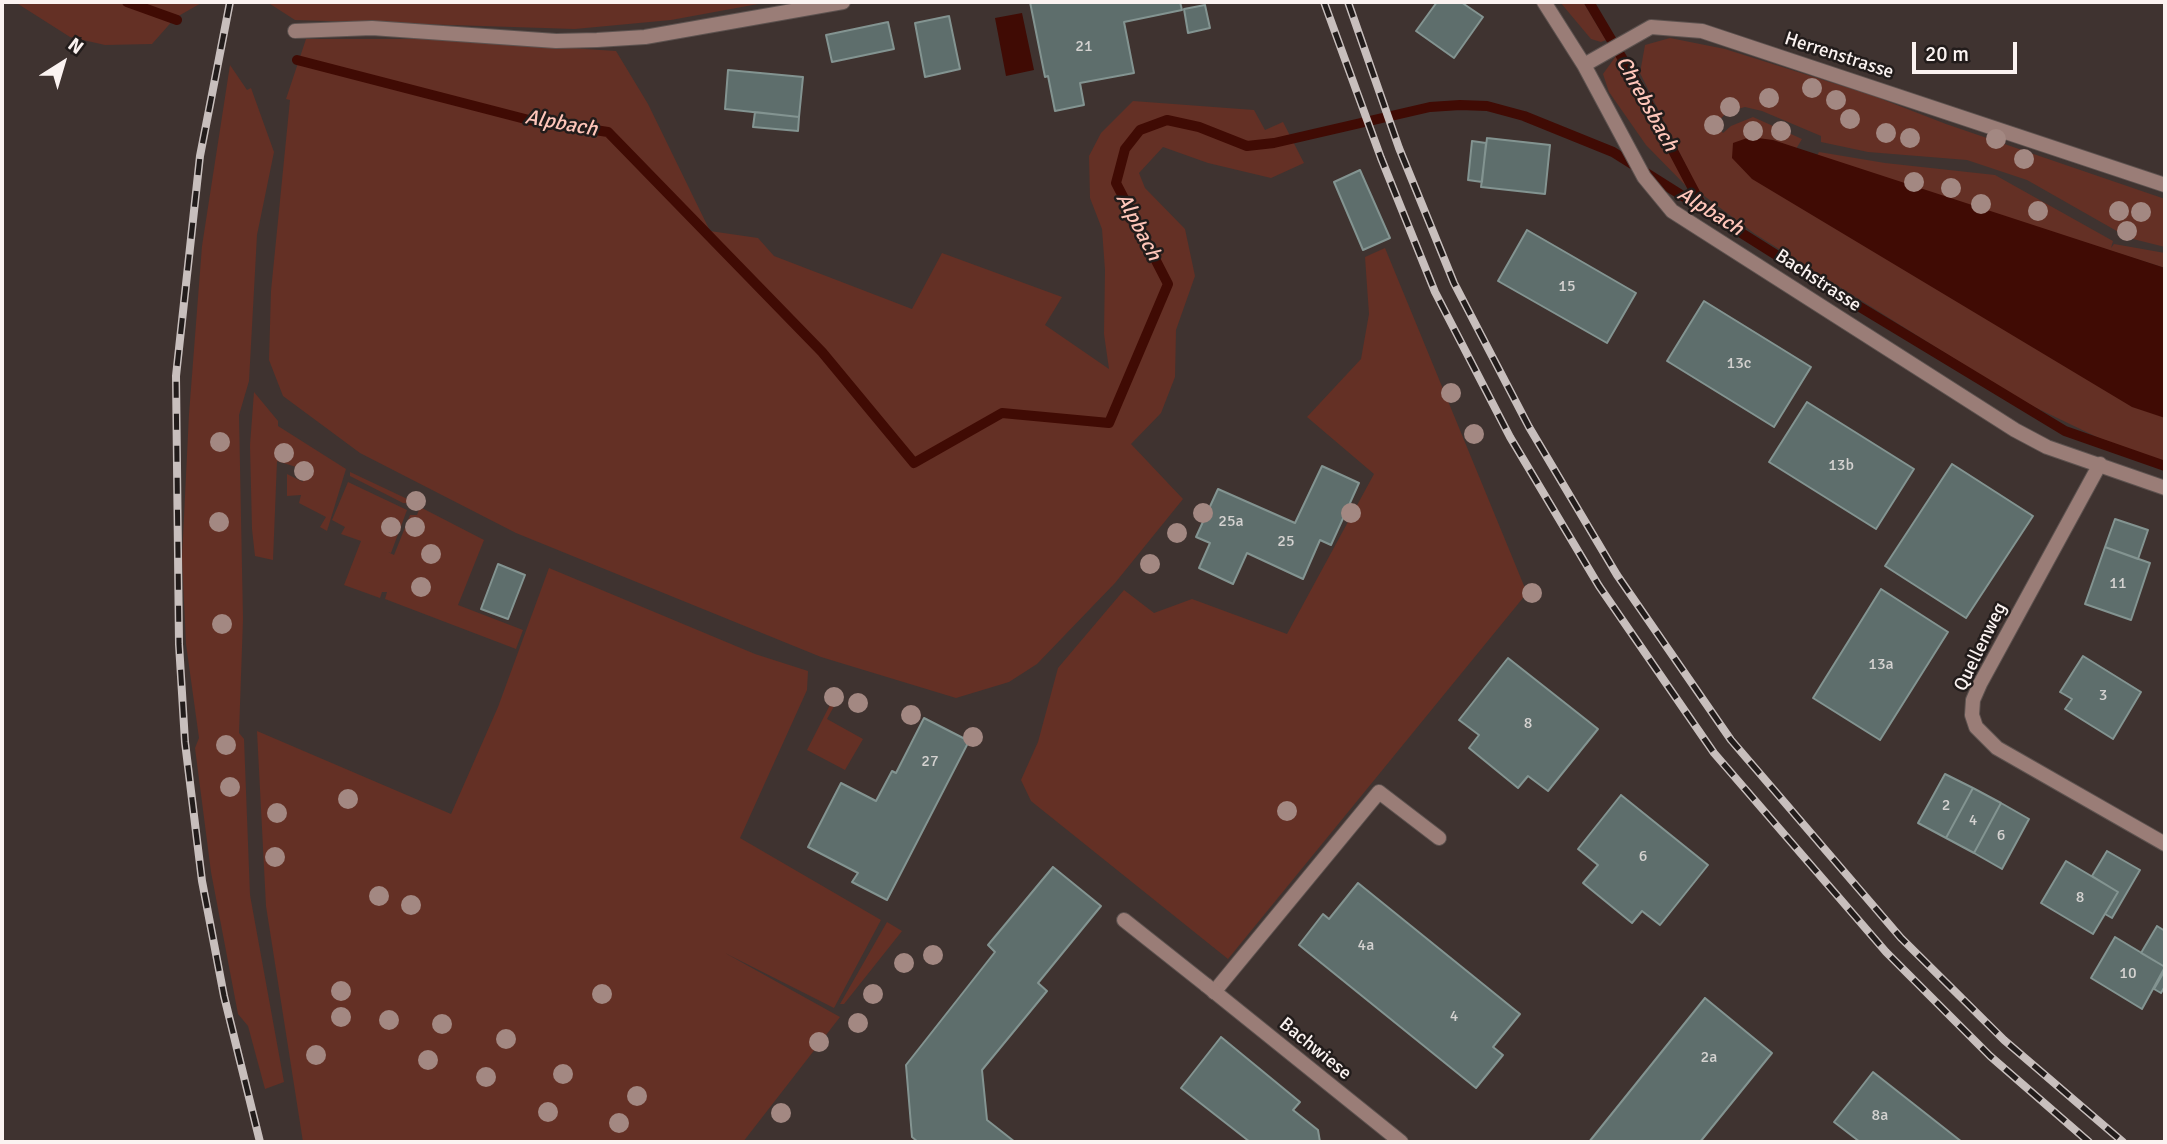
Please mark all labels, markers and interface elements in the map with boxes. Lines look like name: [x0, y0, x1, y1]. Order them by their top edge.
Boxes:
north arrow: [28, 28, 98, 98]
street label: Herrenstrasse: [1782, 28, 1896, 84]
scale bar: [1915, 28, 2020, 72]
text: N: [63, 33, 88, 60]
house number: 21: [1075, 37, 1093, 57]
text: 20 m: [1925, 41, 1969, 67]
water label: Chrebsbach: [1609, 52, 1683, 156]
water label: Alpbach: [523, 105, 599, 143]
water label: Alpbach: [1672, 182, 1748, 242]
water label: Alpbach: [1110, 189, 1166, 265]
street label: Bachstrasse: [1771, 245, 1865, 317]
house number: 15: [1558, 277, 1576, 297]
house number: 13c: [1727, 354, 1751, 374]
house number: 13b: [1828, 456, 1854, 476]
house number: 25a: [1218, 512, 1244, 532]
house number: 25: [1277, 532, 1295, 552]
house number: 11: [2109, 574, 2127, 594]
street label: Quellenweg: [1950, 599, 2012, 695]
house number: 13a: [1868, 655, 1894, 675]
house number: 3: [2099, 686, 2107, 706]
house number: 8: [1524, 714, 1532, 734]
house number: 27: [921, 752, 939, 772]
house number: 2: [1942, 796, 1950, 816]
house number: 4: [1969, 811, 1977, 831]
house number: 6: [1997, 826, 2005, 846]
house number: 6: [1639, 847, 1647, 867]
house number: 8: [2076, 888, 2084, 908]
house number: 4a: [1358, 936, 1374, 956]
house number: 10: [2119, 964, 2137, 984]
house number: 4: [1450, 1007, 1458, 1027]
street label: Bachwiese: [1274, 1013, 1356, 1085]
house number: 2a: [1701, 1048, 1717, 1068]
house number: 8a: [1872, 1106, 1888, 1126]

